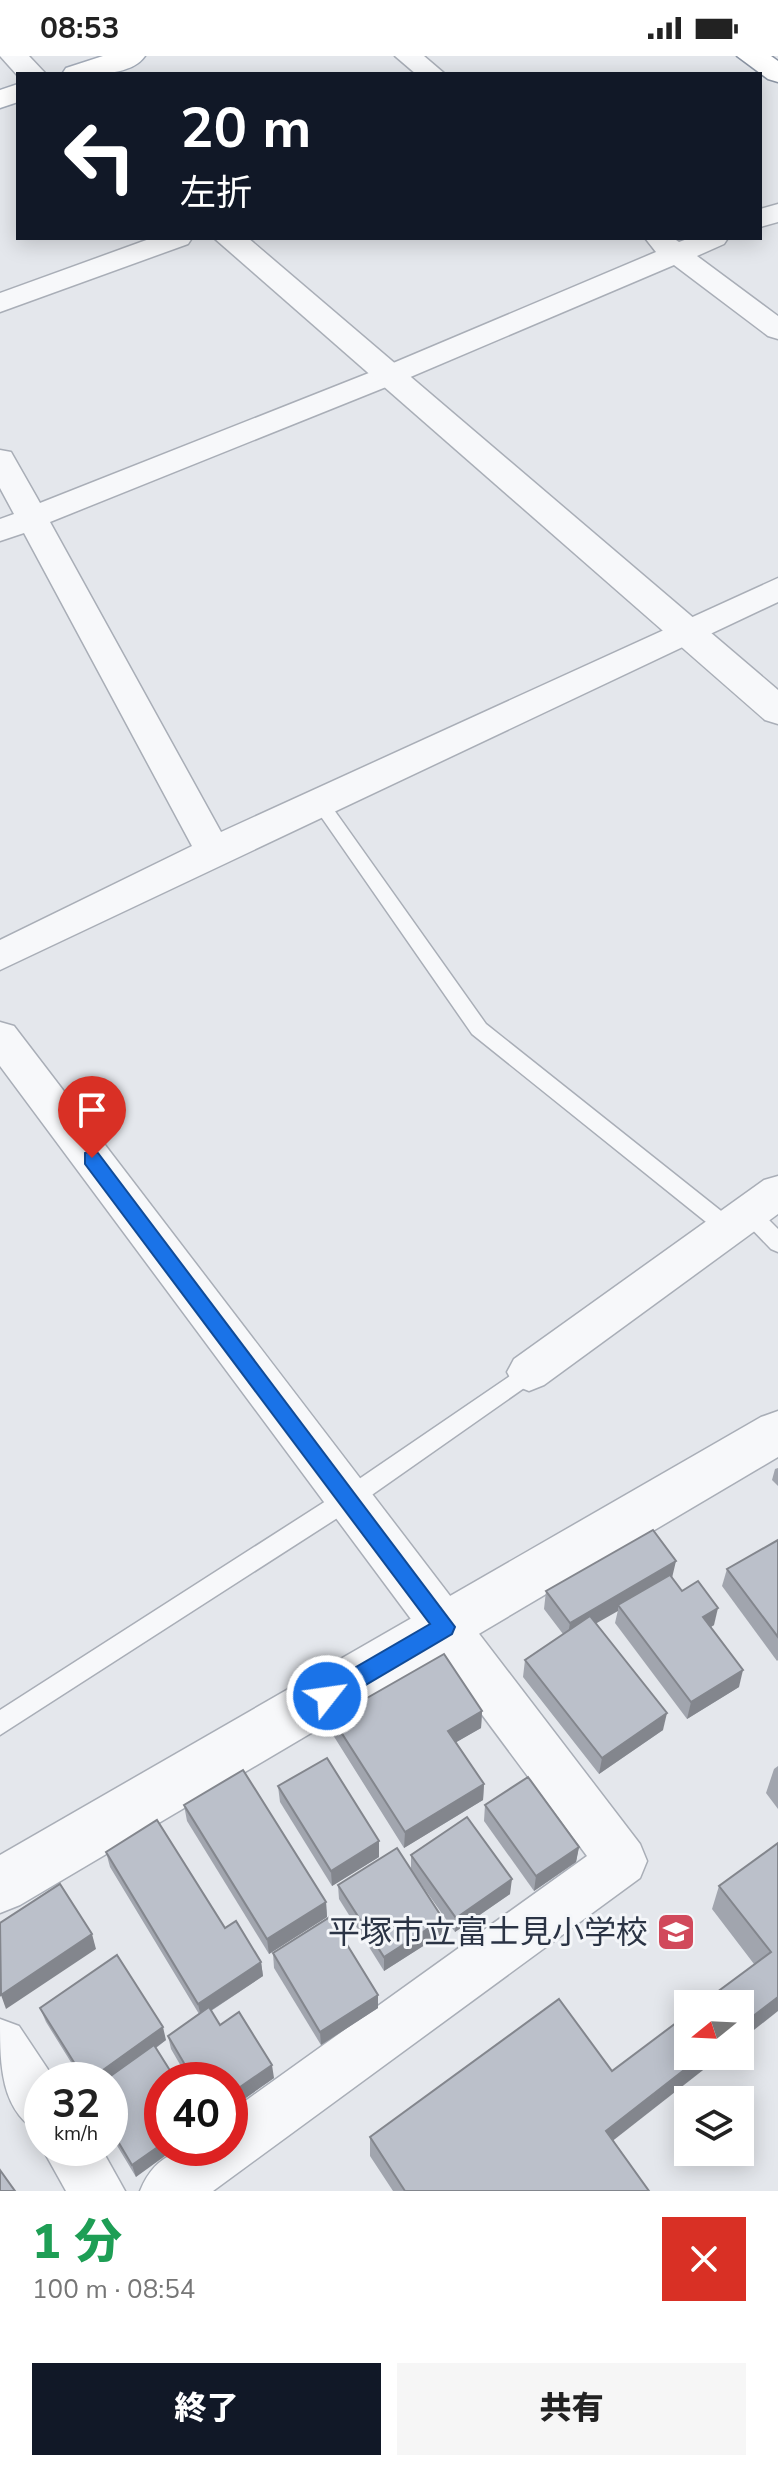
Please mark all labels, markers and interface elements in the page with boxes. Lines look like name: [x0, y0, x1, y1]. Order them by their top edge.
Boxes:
text: 08:53: [40, 8, 119, 49]
text: 20 m: [180, 90, 311, 167]
icon: left: [48, 104, 152, 208]
text: 左折: [180, 169, 252, 218]
pin: [58, 1076, 126, 1158]
icon: arrive: [70, 1088, 114, 1132]
position arrow: [285, 1654, 369, 1738]
place label: 平塚市立富士見小学校: [328, 1911, 648, 1954]
school or university icon: 平塚市立富士見小学校: [655, 1911, 697, 1953]
north arrow: [674, 1990, 754, 2070]
map controls: [674, 1990, 754, 2166]
speed limit sign: 40: [144, 2062, 248, 2166]
text: 32: [52, 2077, 100, 2131]
button: layers: [674, 2086, 754, 2166]
text: km/h: [54, 2120, 98, 2147]
text: 1 分: [32, 2209, 122, 2275]
button: close: [662, 2217, 746, 2301]
text: 100 m · 08:54: [32, 2272, 195, 2307]
button: 終了: [32, 2363, 381, 2455]
button: 共有: [397, 2363, 746, 2455]

